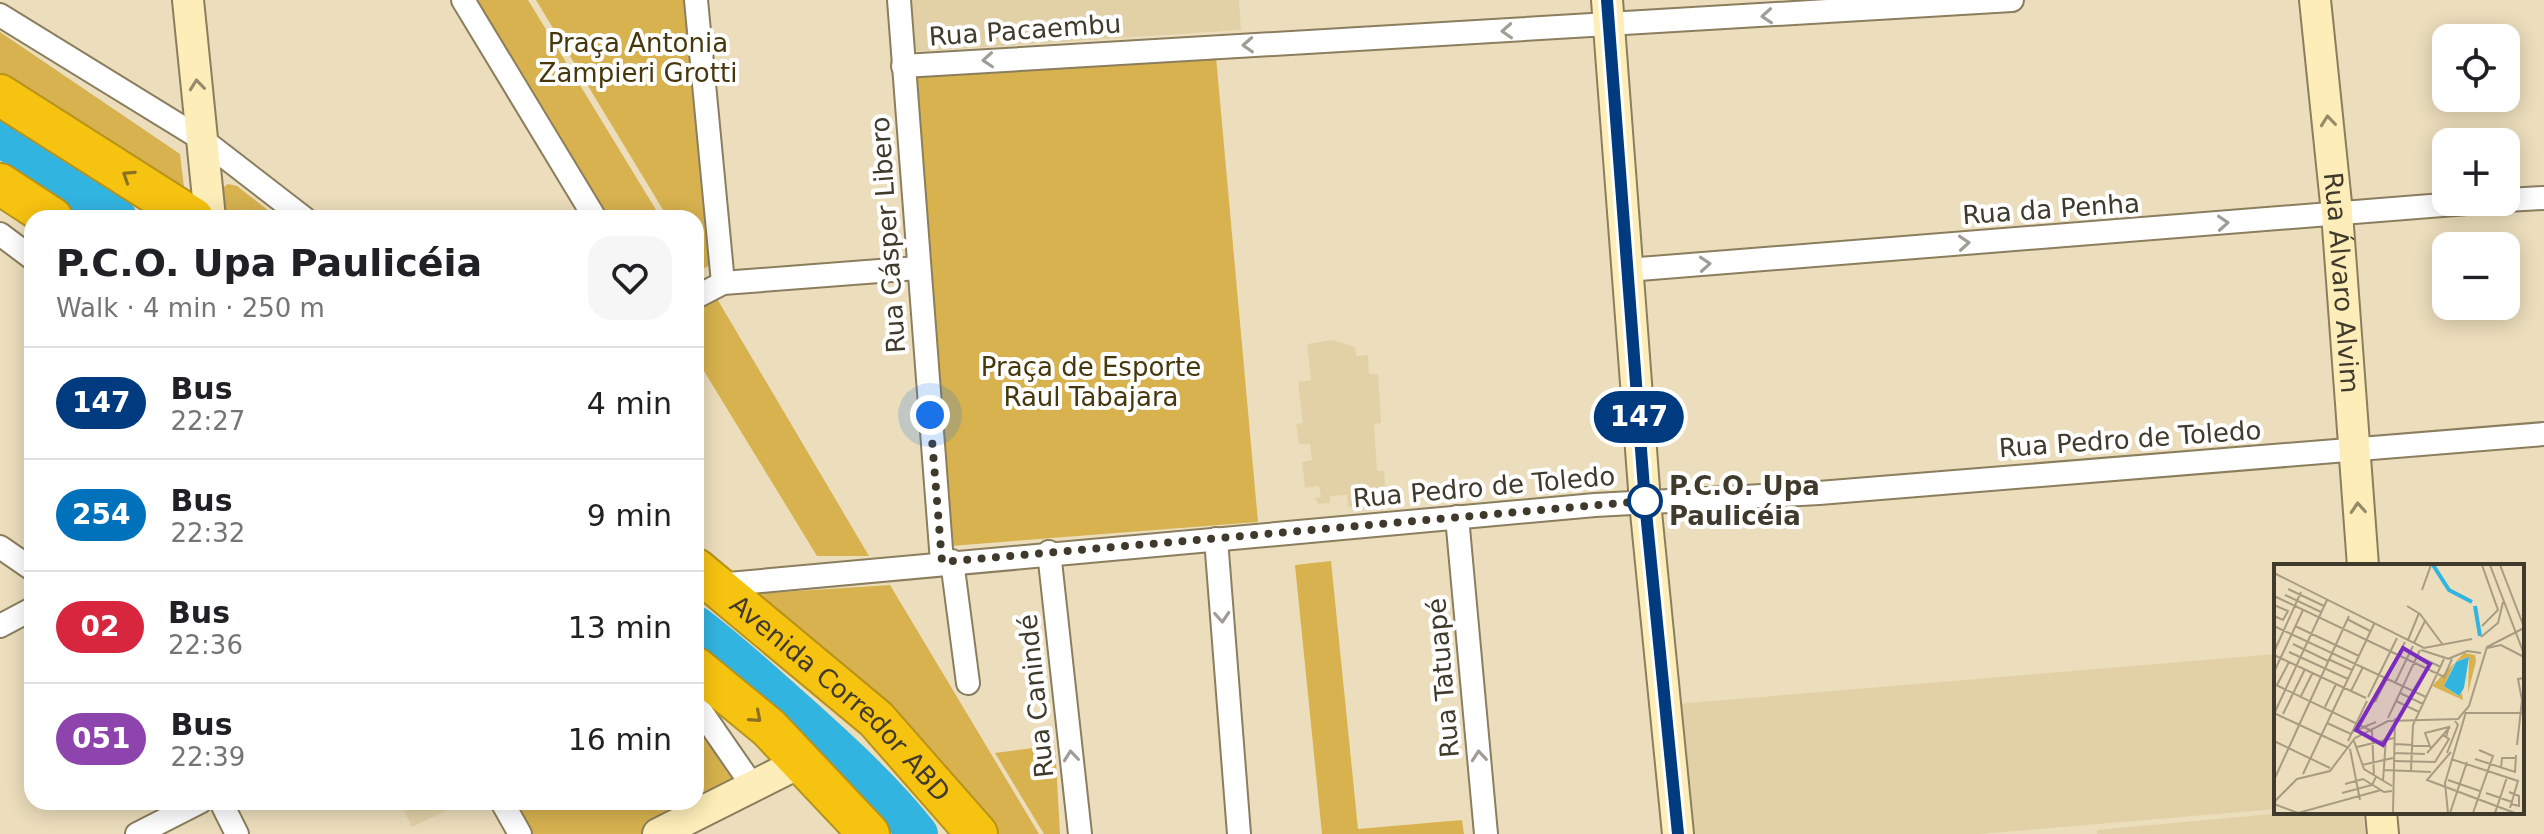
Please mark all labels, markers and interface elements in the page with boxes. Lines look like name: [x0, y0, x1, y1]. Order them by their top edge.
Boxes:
one-way arrow: [1760, 7, 1773, 24]
street label: Rua Pacaembu: [928, 8, 1122, 52]
one-way arrow: [1500, 23, 1513, 40]
map controls: [2432, 24, 2520, 320]
button: locate: [2432, 24, 2520, 112]
park label: Praça Antonia Zampieri Grotti: [539, 28, 737, 88]
one-way arrow: [1241, 36, 1254, 53]
one-way arrow: [981, 52, 994, 69]
one-way arrow: [188, 78, 205, 91]
one-way arrow: [2319, 114, 2336, 127]
street label: Rua Cásper Libero: [865, 116, 911, 354]
button: +: [2432, 128, 2520, 216]
one-way arrow: [122, 171, 136, 186]
street label: Rua Álvaro Alvim: [2318, 171, 2365, 394]
street label: Rua da Penha: [1961, 188, 2141, 230]
one-way arrow: [2217, 215, 2230, 232]
button: −: [2432, 232, 2520, 320]
one-way arrow: [1958, 235, 1971, 252]
button: heart: [588, 236, 672, 320]
text: P.C.O. Upa Paulicéia: [56, 241, 482, 285]
one-way arrow: [1699, 256, 1712, 273]
text: Walk · 4 min · 250 m: [56, 293, 325, 323]
park label: Praça de Esporte Raul Tabajara: [981, 352, 1201, 412]
text: Bus: [170, 371, 233, 406]
text: 147: [72, 386, 130, 419]
text: 4 min: [587, 386, 672, 421]
line badge: 147: [1593, 391, 1685, 443]
your location: [910, 395, 950, 435]
text: 147: [1610, 400, 1668, 433]
text: 22:27: [170, 406, 245, 436]
street label: Rua Pedro de Toledo: [1998, 415, 2262, 463]
street label: Rua Pedro de Toledo: [1352, 461, 1616, 513]
place label: P.C.O. Upa Paulicéia: [1669, 471, 1820, 531]
text: Bus: [170, 483, 233, 518]
marker: P.C.O. Upa Paulicéia: [1628, 484, 1662, 518]
text: 254: [72, 498, 130, 531]
text: 9 min: [587, 498, 672, 533]
one-way arrow: [2350, 501, 2367, 514]
text: 22:32: [170, 518, 245, 548]
inset map: [2274, 564, 2524, 814]
street label: Avenida Corredor ABD: [724, 589, 956, 807]
text: Bus: [168, 595, 230, 630]
street label: Rua Tatuapé: [1421, 597, 1465, 759]
text: 02: [81, 610, 119, 643]
text: 13 min: [568, 610, 672, 645]
one-way arrow: [1214, 611, 1231, 624]
street label: Rua Canindé: [1012, 613, 1060, 779]
text: 22:36: [168, 630, 243, 660]
text: Bus: [170, 707, 233, 742]
one-way arrow: [747, 707, 762, 722]
text: 051: [72, 722, 130, 755]
text: 16 min: [568, 722, 672, 757]
text: 22:39: [170, 742, 245, 772]
one-way arrow: [1470, 749, 1487, 762]
one-way arrow: [1063, 750, 1080, 763]

